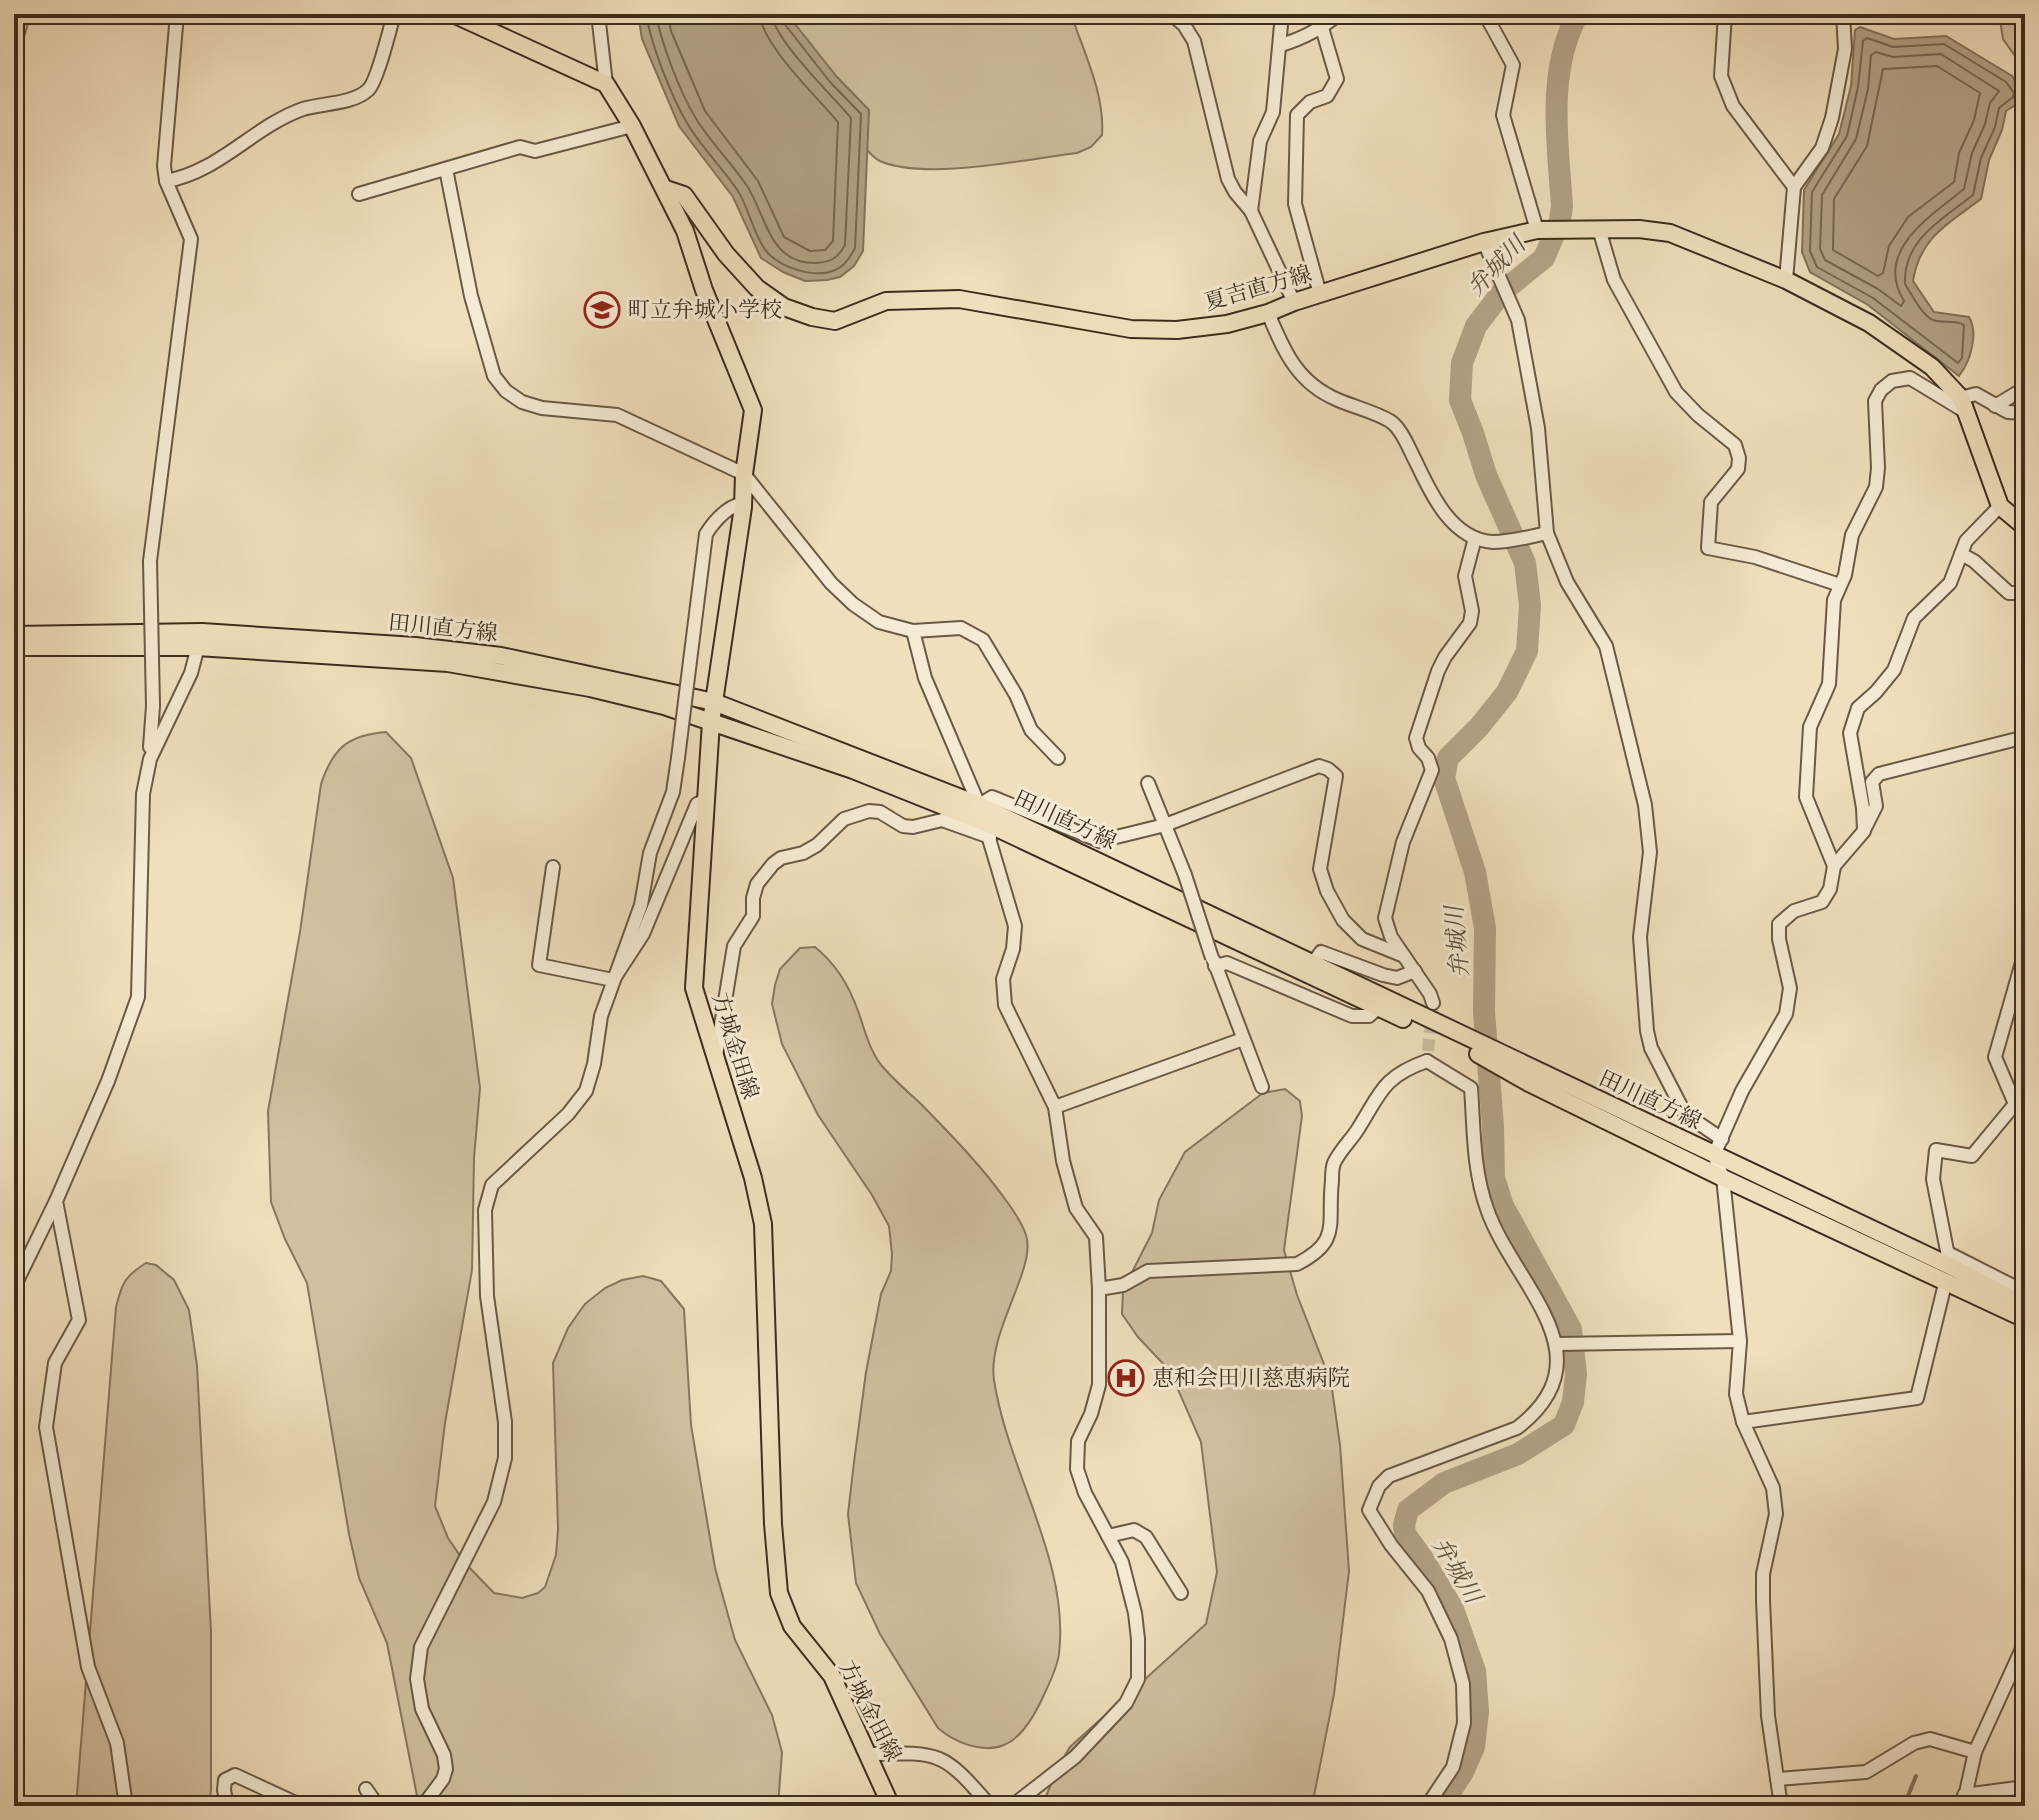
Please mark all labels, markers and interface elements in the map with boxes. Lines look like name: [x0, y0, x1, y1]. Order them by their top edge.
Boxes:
water label: 弁城川: [1461, 228, 1533, 302]
street label: 夏吉直方線: [1202, 260, 1314, 316]
school or university icon: 町立弁城小学校: [583, 291, 621, 329]
place label: 町立弁城小学校: [628, 297, 782, 323]
street label: 田川直方線: [387, 609, 499, 647]
street label: 田川直方線: [1010, 785, 1120, 855]
water label: 弁城川: [1440, 902, 1474, 979]
street label: 方城金田線: [706, 990, 764, 1102]
street label: 田川直方線: [1595, 1065, 1705, 1135]
hospital icon: 恵和会田川慈恵病院: [1107, 1359, 1145, 1397]
place label: 恵和会田川慈恵病院: [1152, 1365, 1350, 1391]
water label: 弁城川: [1426, 1532, 1489, 1611]
street label: 方城金田線: [833, 1656, 907, 1766]

